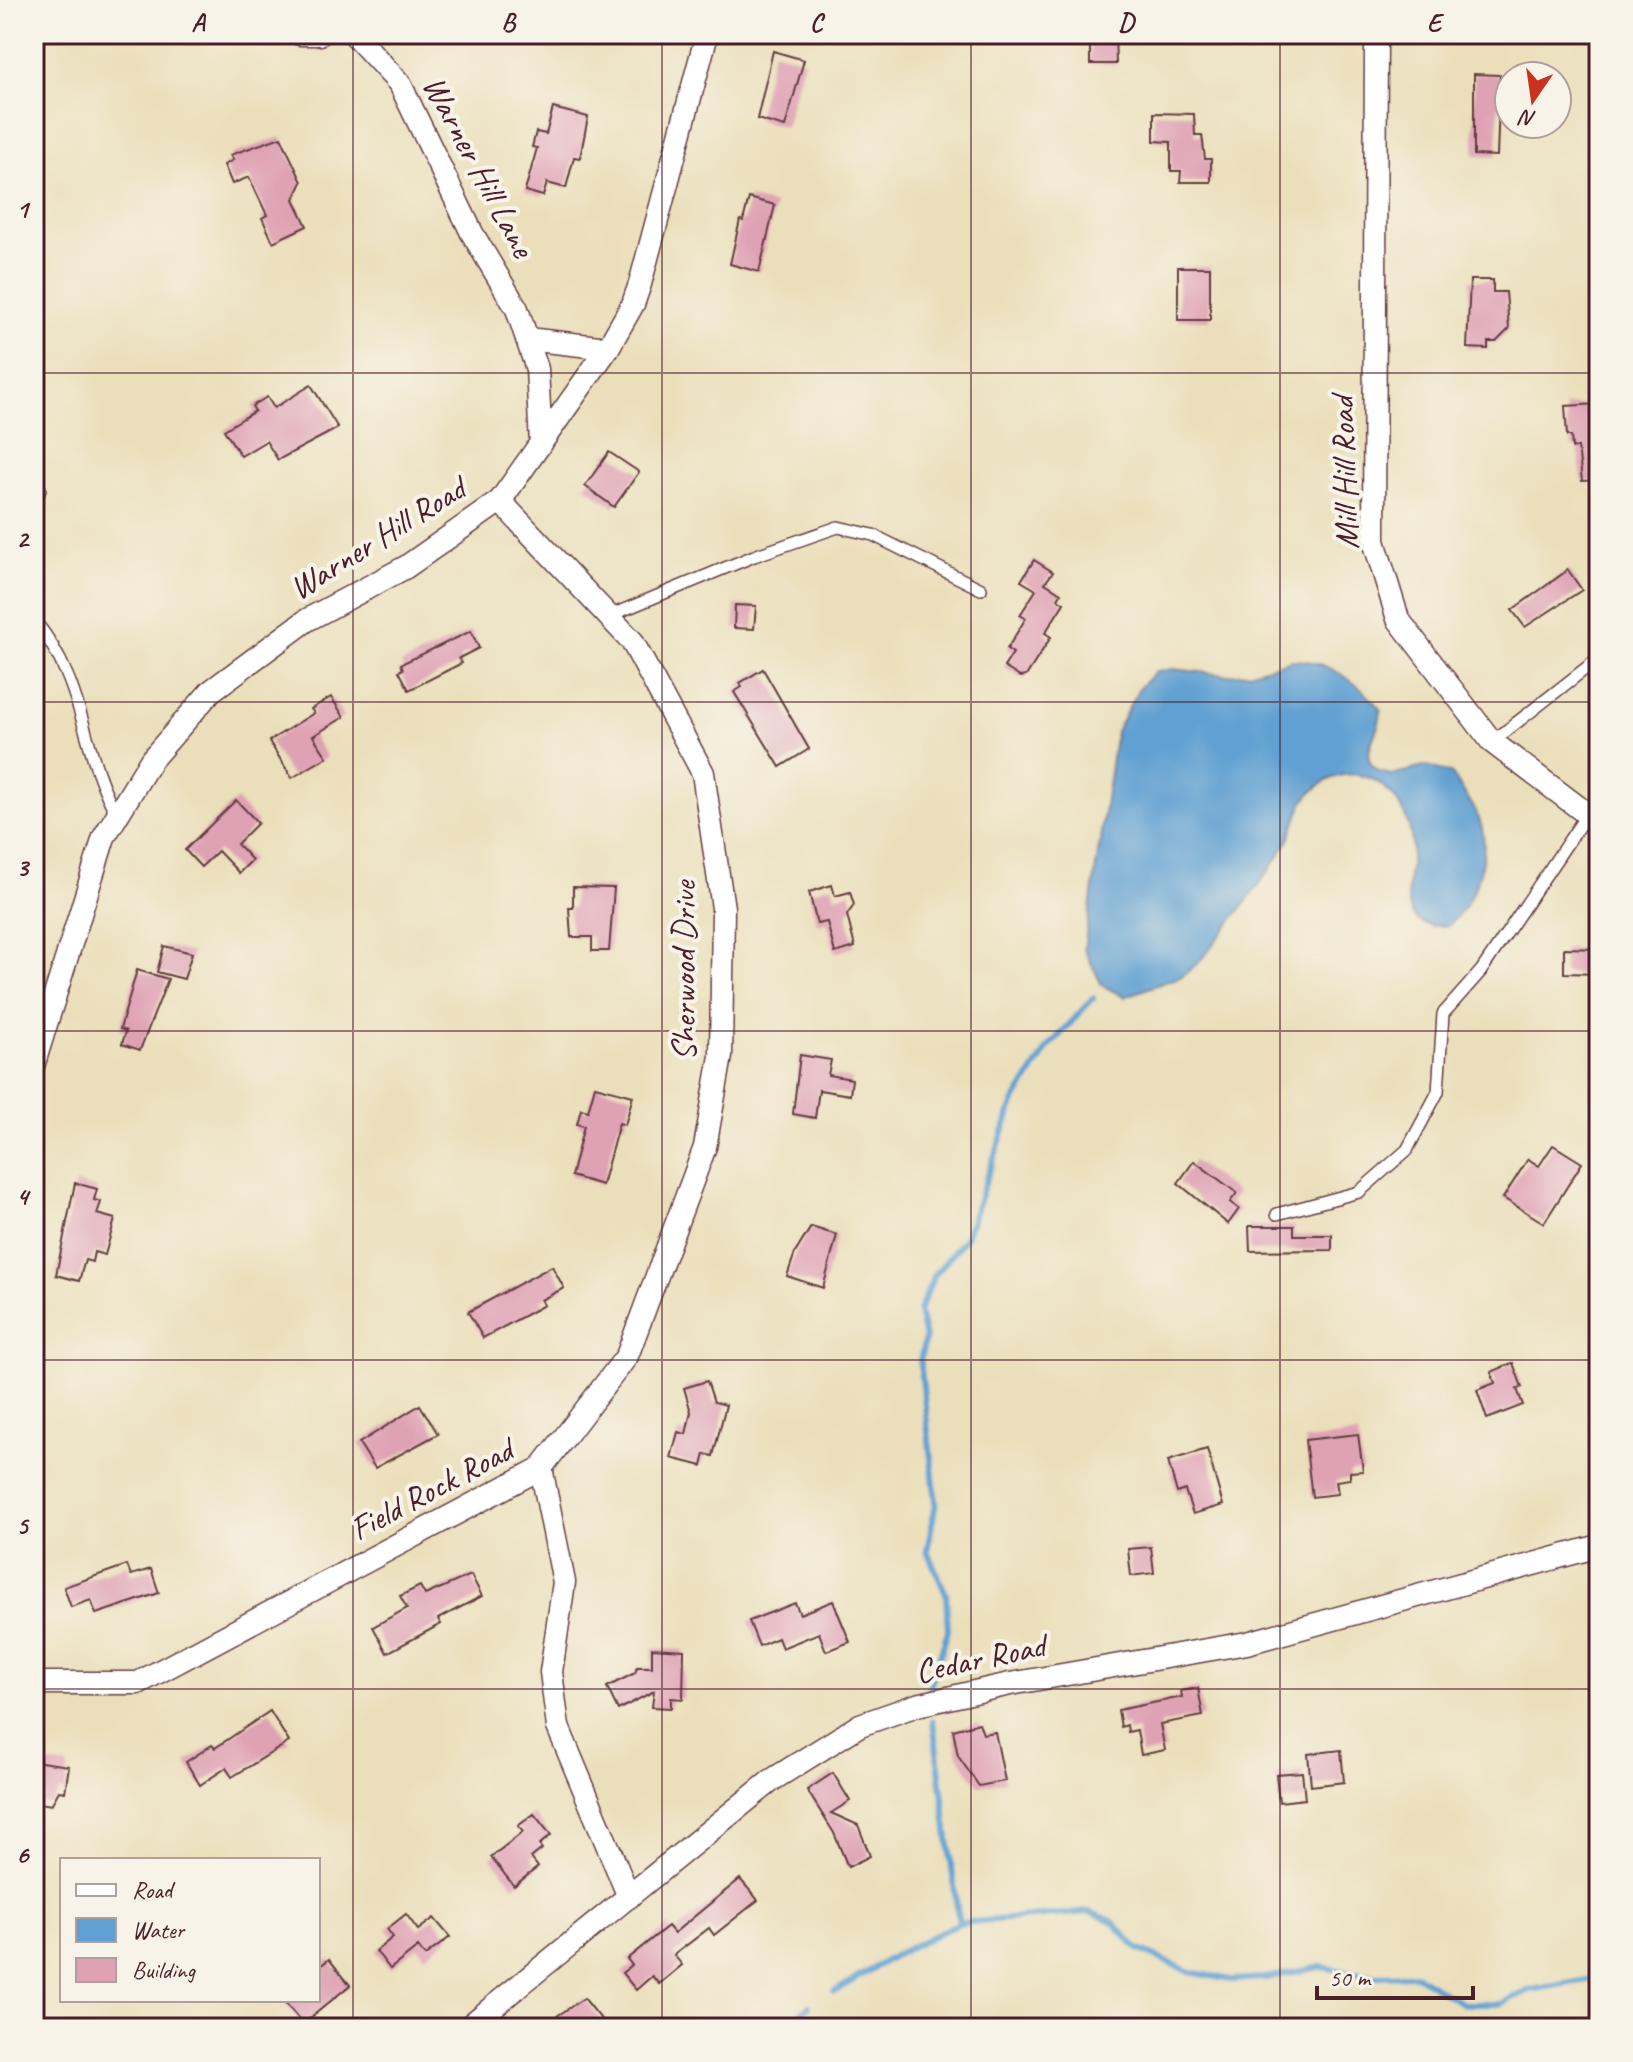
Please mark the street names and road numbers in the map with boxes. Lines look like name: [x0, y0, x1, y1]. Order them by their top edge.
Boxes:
street label: Warner Hill Lane: [413, 68, 546, 266]
street label: Mill Hill Road: [1320, 390, 1368, 550]
street label: Warner Hill Road: [281, 464, 477, 609]
street label: Sherwood Drive: [662, 879, 705, 1061]
street label: Field Rock Road: [342, 1426, 525, 1550]
street label: Cedar Road: [911, 1622, 1053, 1693]

